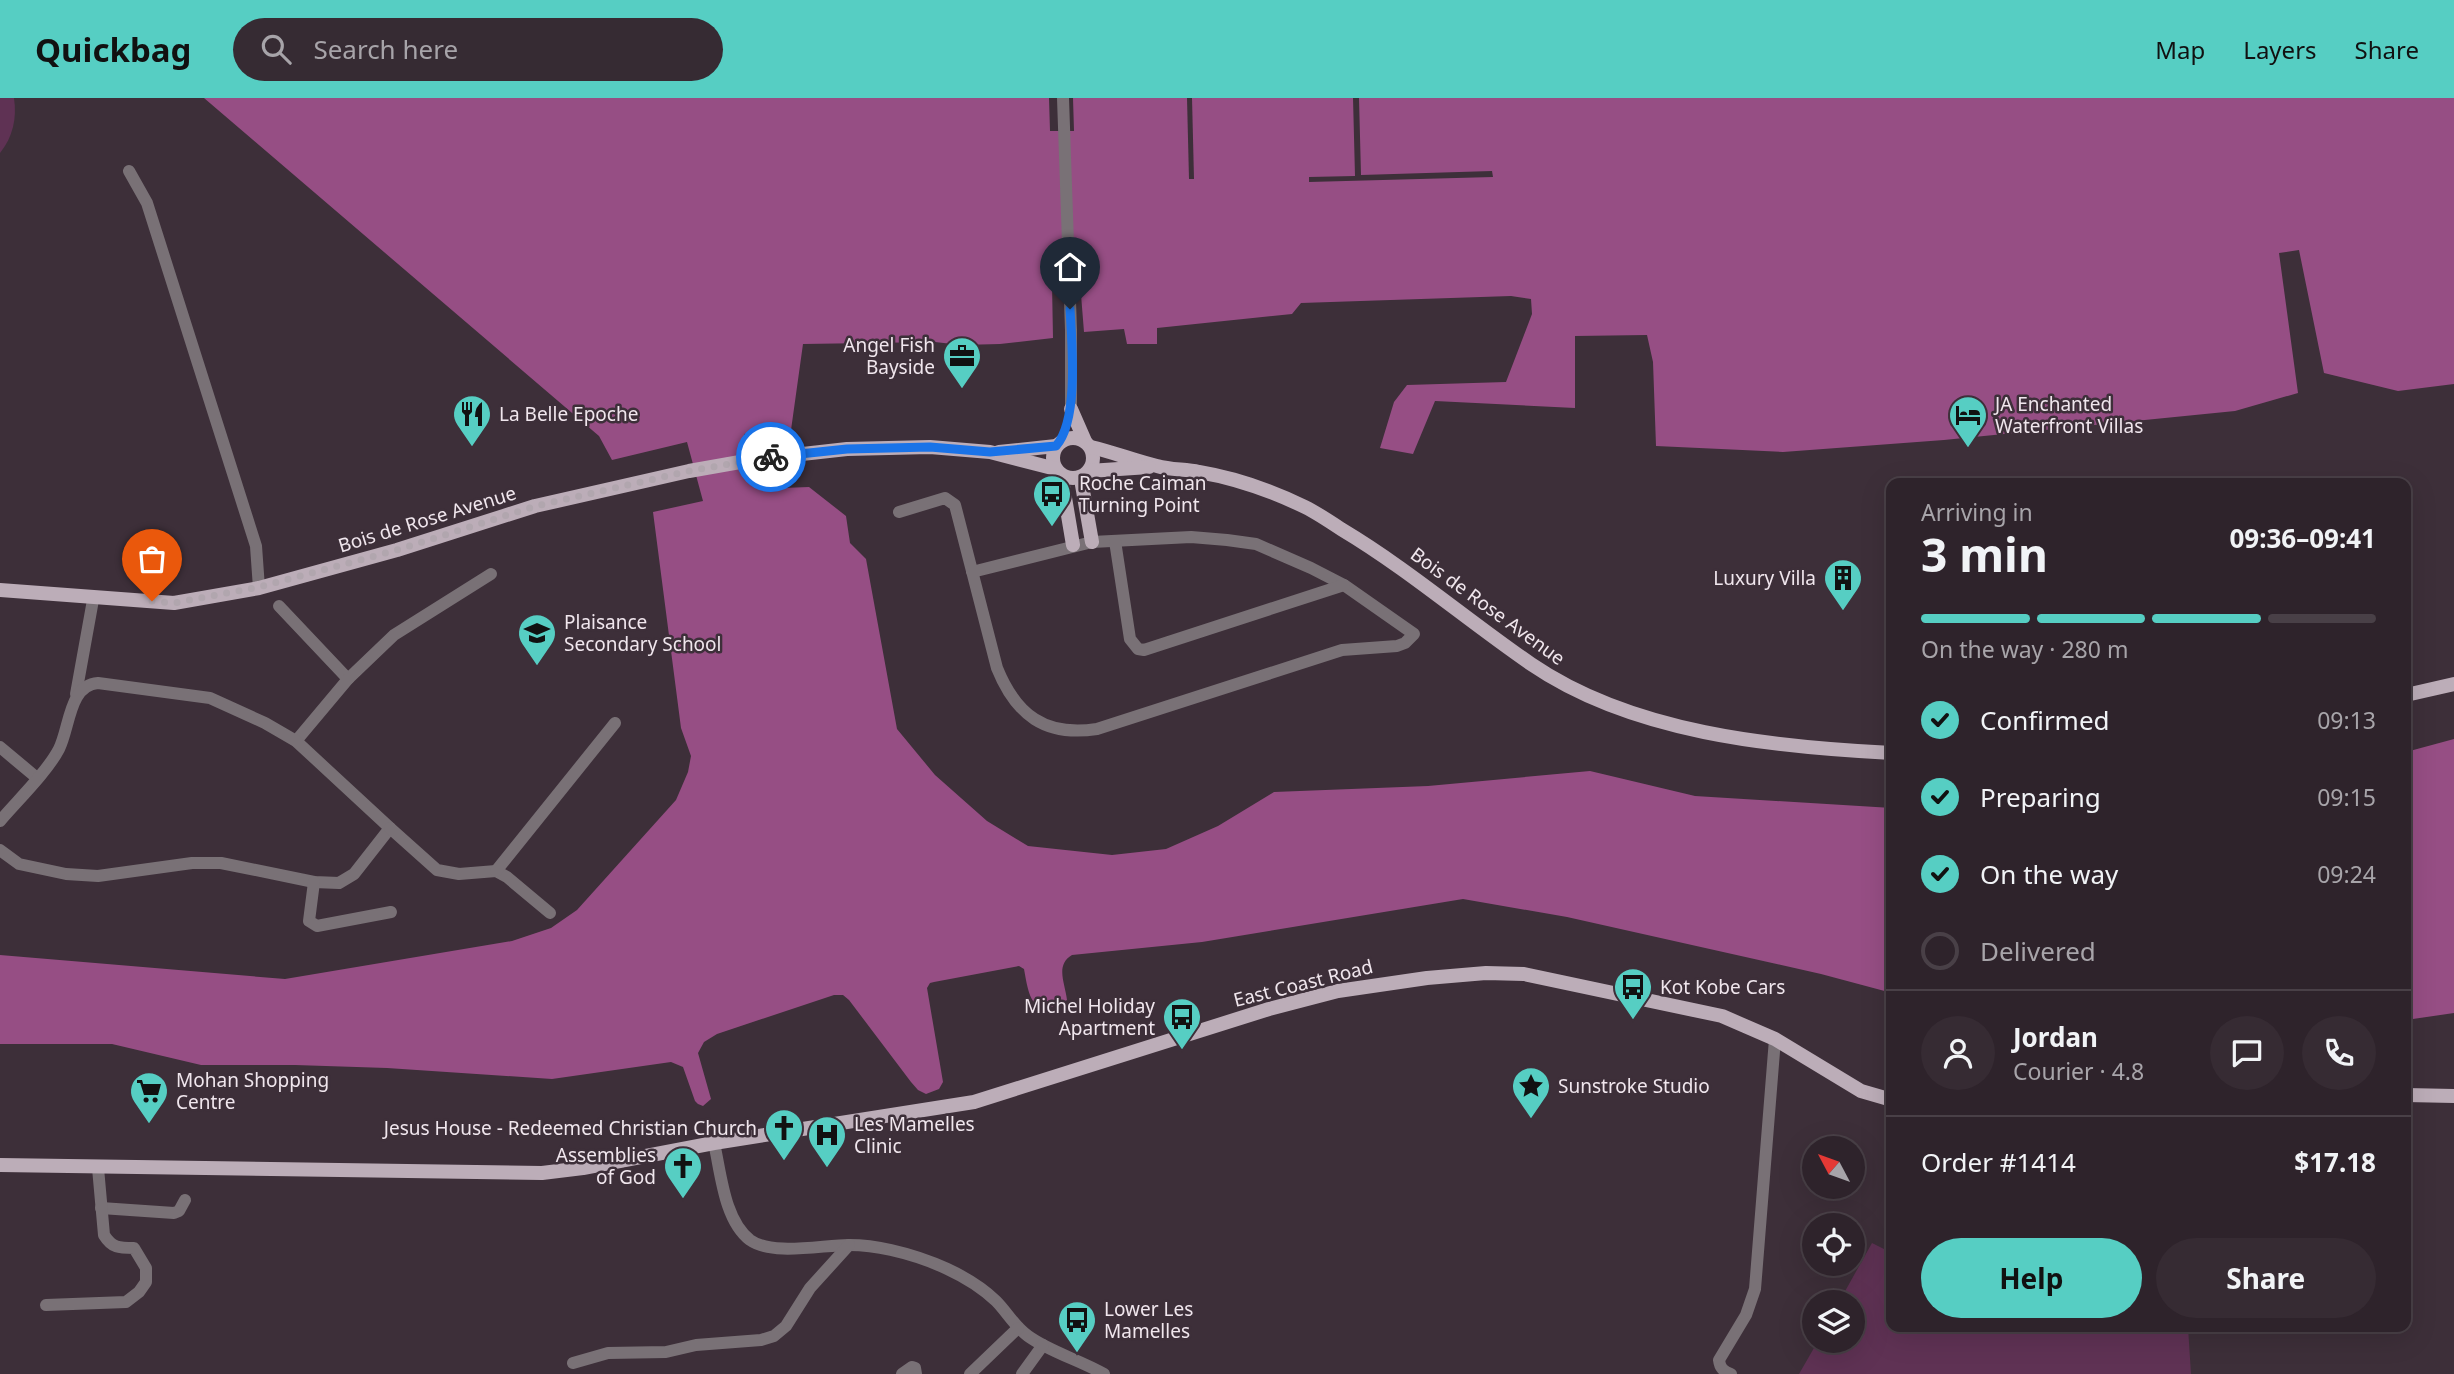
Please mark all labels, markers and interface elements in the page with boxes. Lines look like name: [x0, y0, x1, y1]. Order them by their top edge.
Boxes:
search box: [233, 18, 723, 81]
text: Quickbag: [35, 27, 191, 72]
icon: search: [257, 30, 295, 68]
text: Search here: [313, 31, 458, 67]
text: Map: [2155, 33, 2205, 66]
text: Layers: [2243, 33, 2317, 66]
text: Share: [2355, 33, 2419, 66]
pin: [1040, 237, 1100, 309]
icon: home: [1051, 248, 1089, 286]
place label: Angel Fish Bayside: [843, 332, 935, 380]
office icon: Angel Fish Bayside: [941, 335, 983, 390]
place label: JA Enchanted Waterfront Villas: [1993, 391, 2143, 439]
restaurant icon: La Belle Epoche: [451, 393, 493, 448]
hotel icon: JA Enchanted Waterfront Villas: [1947, 394, 1989, 449]
place label: La Belle Epoche: [499, 401, 638, 427]
courier: [736, 422, 806, 492]
icon: bike: [752, 438, 790, 476]
place label: Roche Caiman Turning Point: [1079, 470, 1207, 518]
bus stop icon: Roche Caiman Turning Point: [1031, 473, 1073, 528]
street label: Bois de Rose Avenue: [335, 480, 519, 558]
text: Arriving in: [1921, 496, 2033, 528]
text: 09:36–09:41: [2229, 520, 2376, 556]
text: 3 min: [1921, 523, 2048, 585]
pin: [122, 529, 182, 601]
icon: bag: [133, 540, 171, 578]
street label: Bois de Rose Avenue: [1406, 541, 1570, 671]
building icon: Luxury Villa: [1822, 557, 1864, 612]
place label: Luxury Villa: [1713, 565, 1816, 591]
place label: Plaisance Secondary School: [564, 609, 722, 657]
school or university icon: Plaisance Secondary School: [516, 612, 558, 667]
text: On the way · 280 m: [1921, 633, 2128, 665]
icon: check: [1921, 701, 1959, 739]
text: Confirmed: [1980, 702, 2110, 738]
text: 09:13: [2317, 704, 2376, 736]
icon: check: [1921, 778, 1959, 816]
text: Preparing: [1980, 779, 2101, 815]
text: 09:15: [2317, 781, 2376, 813]
icon: check: [1921, 855, 1959, 893]
text: On the way: [1980, 856, 2118, 892]
text: 09:24: [2317, 858, 2376, 890]
text: Delivered: [1980, 933, 2096, 969]
street label: East Coast Road: [1231, 953, 1375, 1013]
bus stop icon: Kot Kobe Cars: [1612, 966, 1654, 1021]
place label: Kot Kobe Cars: [1660, 974, 1785, 1000]
place label: Michel Holiday Apartment: [1024, 993, 1155, 1041]
bus stop icon: Michel Holiday Apartment: [1161, 996, 1203, 1051]
button: person: [1921, 1016, 1995, 1090]
button: chat: [2210, 1016, 2284, 1090]
button: phone: [2302, 1016, 2376, 1090]
text: Jordan: [2013, 1019, 2098, 1055]
text: Courier · 4.8: [2013, 1055, 2144, 1087]
place icon: Sunstroke Studio: [1510, 1065, 1552, 1120]
place label: Mohan Shopping Centre: [176, 1067, 329, 1115]
supermarket icon: Mohan Shopping Centre: [128, 1070, 170, 1125]
place label: Sunstroke Studio: [1558, 1073, 1710, 1099]
church icon: Jesus House - Redeemed Christian Church: [763, 1107, 805, 1162]
place label: Les Mamelles Clinic: [854, 1111, 975, 1159]
hospital icon: Les Mamelles Clinic: [806, 1114, 848, 1169]
place label: Jesus House - Redeemed Christian Church: [382, 1115, 757, 1141]
north arrow: [1802, 1136, 1866, 1199]
map controls: [1802, 1136, 1865, 1353]
place label: Assemblies of God: [556, 1142, 656, 1190]
text: Order #1414: [1921, 1144, 2076, 1180]
text: $17.18: [2294, 1144, 2376, 1180]
church icon: Assemblies of God: [662, 1145, 704, 1200]
button: locate: [1802, 1213, 1865, 1276]
button: Help: [1921, 1238, 2142, 1318]
button: Share: [2156, 1238, 2376, 1318]
button: layers: [1802, 1290, 1865, 1353]
place label: Lower Les Mamelles: [1104, 1296, 1193, 1344]
bus stop icon: Lower Les Mamelles: [1056, 1299, 1098, 1354]

